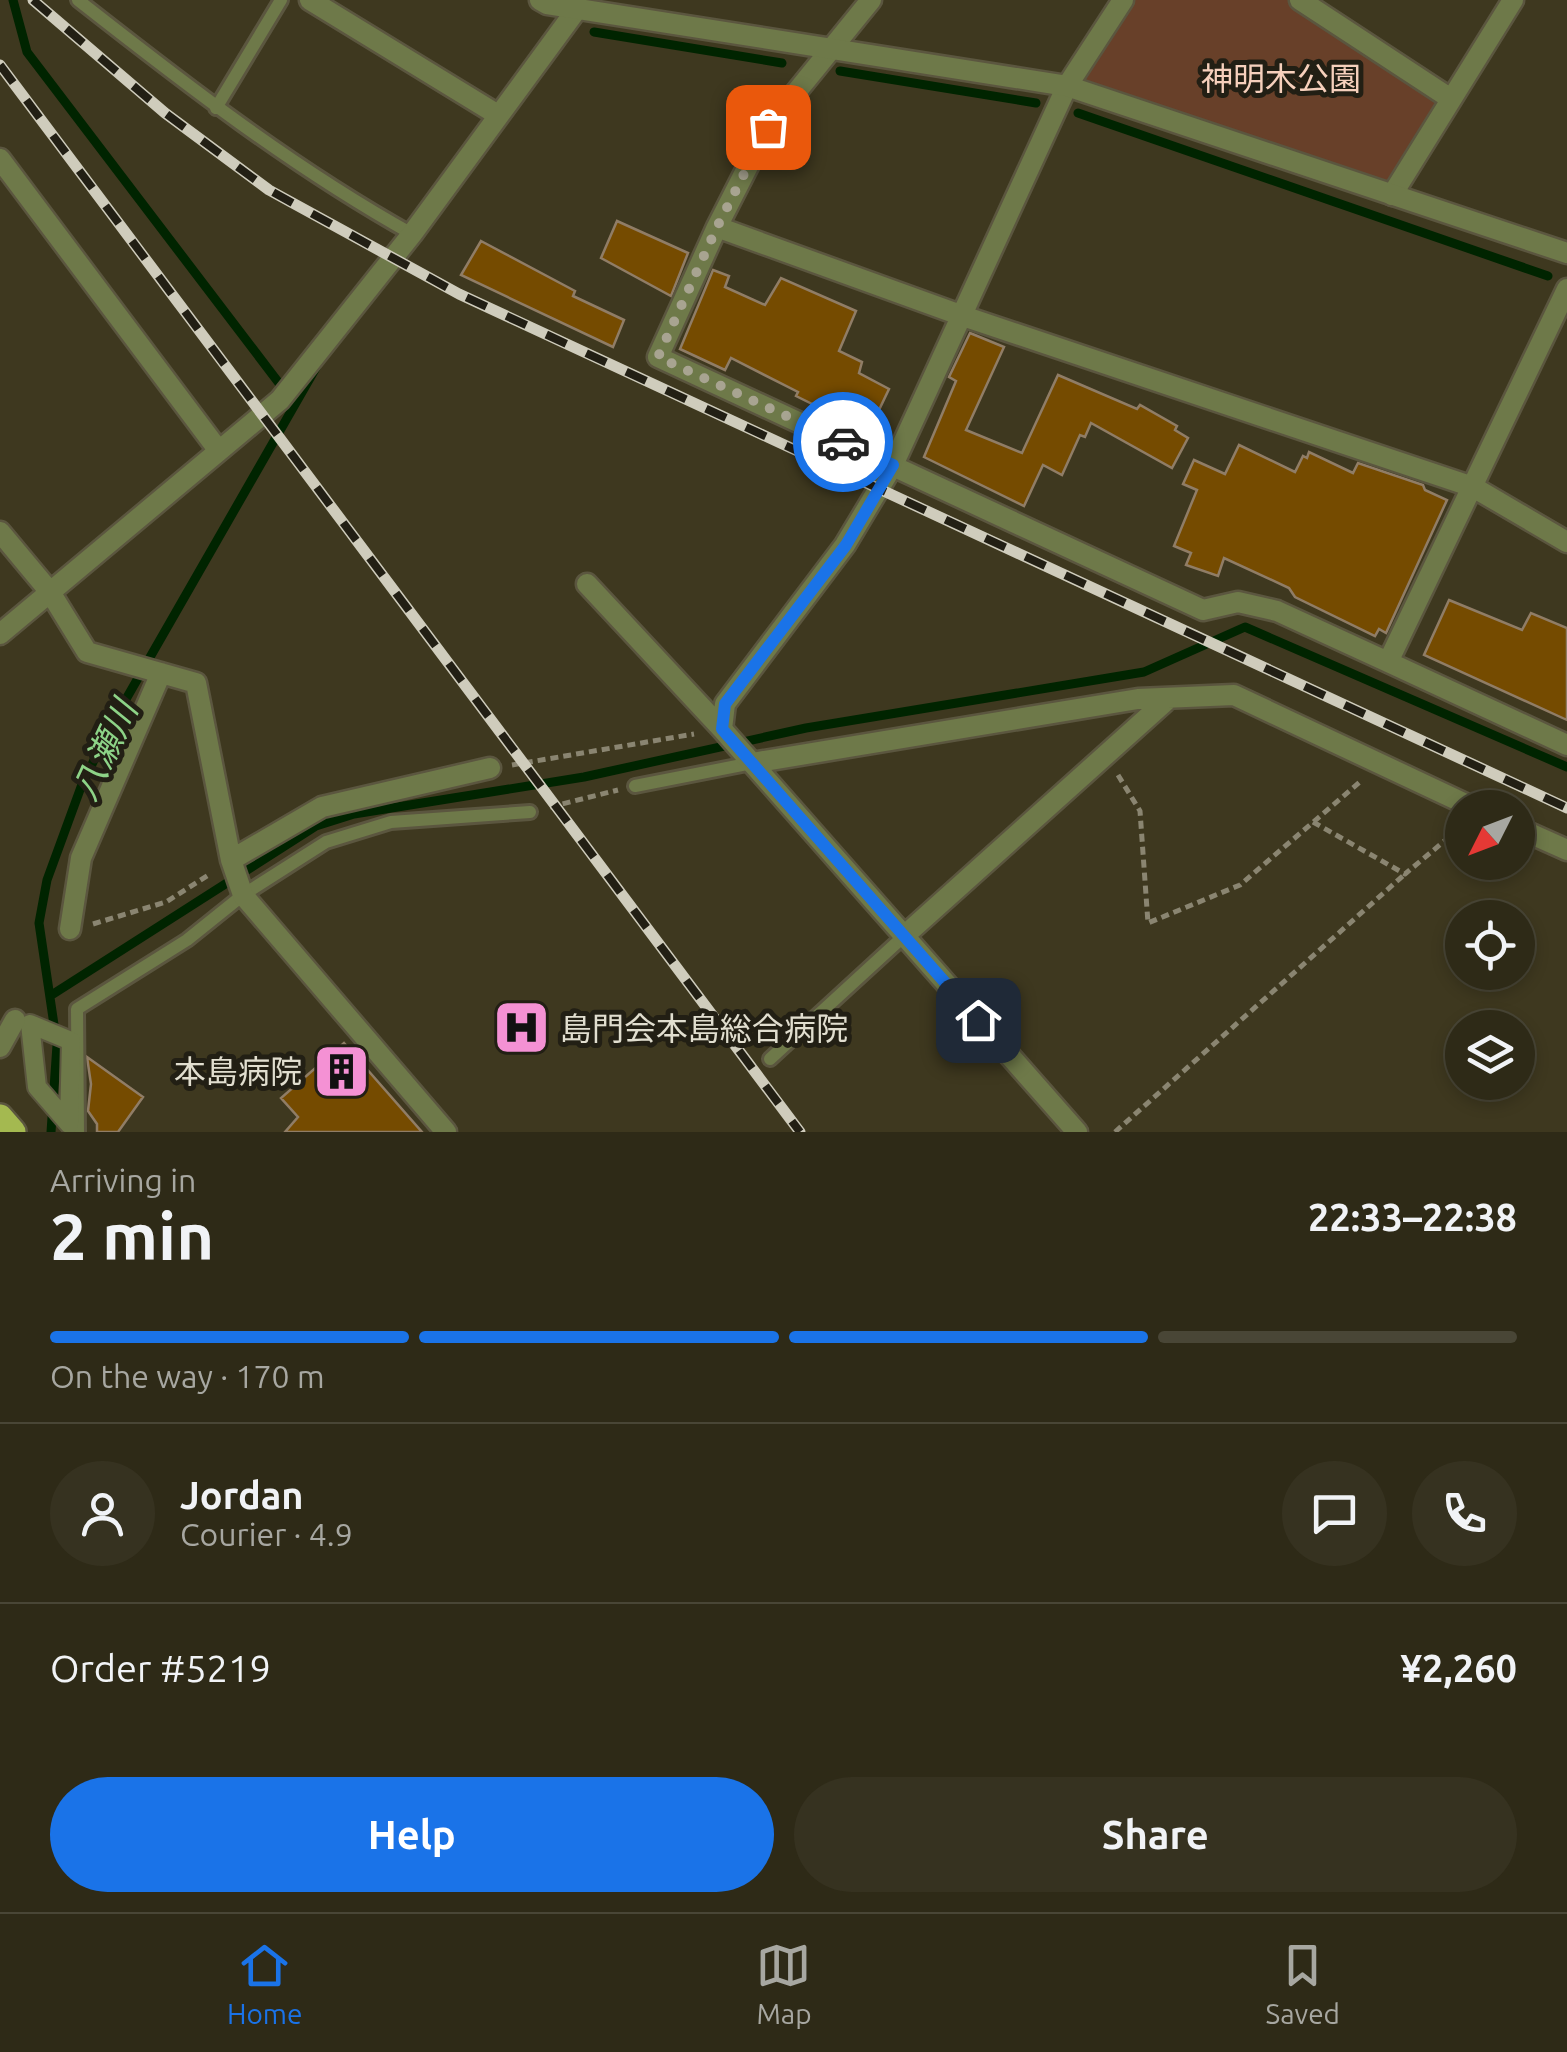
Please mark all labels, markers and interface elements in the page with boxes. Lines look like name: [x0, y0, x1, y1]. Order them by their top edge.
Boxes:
park label: 神明木公園: [1201, 60, 1361, 96]
pin: [726, 85, 811, 170]
icon: bag: [741, 100, 796, 155]
courier: [793, 392, 893, 492]
icon: car: [816, 415, 871, 470]
water label: 八瀬川: [64, 690, 146, 806]
north arrow: [1445, 790, 1535, 880]
map controls: [1445, 790, 1535, 1100]
button: locate: [1445, 900, 1535, 990]
pin: [936, 978, 1021, 1063]
icon: home: [951, 993, 1006, 1048]
hospital icon: 島門会本島総合病院: [491, 998, 551, 1058]
place label: 島門会本島総合病院: [560, 1010, 848, 1046]
button: layers: [1445, 1010, 1535, 1100]
building icon: 本島病院: [311, 1041, 371, 1101]
place label: 本島病院: [174, 1053, 302, 1089]
text: Arriving in: [50, 1162, 196, 1198]
text: 22:33–22:38: [1308, 1196, 1517, 1238]
text: 2 min: [50, 1199, 214, 1272]
text: On the way · 170 m: [50, 1358, 325, 1394]
button: person: [50, 1461, 155, 1566]
button: chat: [1282, 1461, 1387, 1566]
button: phone: [1412, 1461, 1517, 1566]
text: Jordan: [180, 1474, 304, 1516]
text: Courier · 4.9: [180, 1516, 353, 1552]
text: Order #5219: [50, 1647, 271, 1689]
text: ¥2,260: [1400, 1647, 1517, 1689]
button: Help: [50, 1777, 774, 1892]
button: Share: [794, 1777, 1517, 1892]
tab: Home: [227, 1938, 303, 2029]
tab: Map: [756, 1938, 812, 2029]
tab: Saved: [1265, 1938, 1340, 2029]

